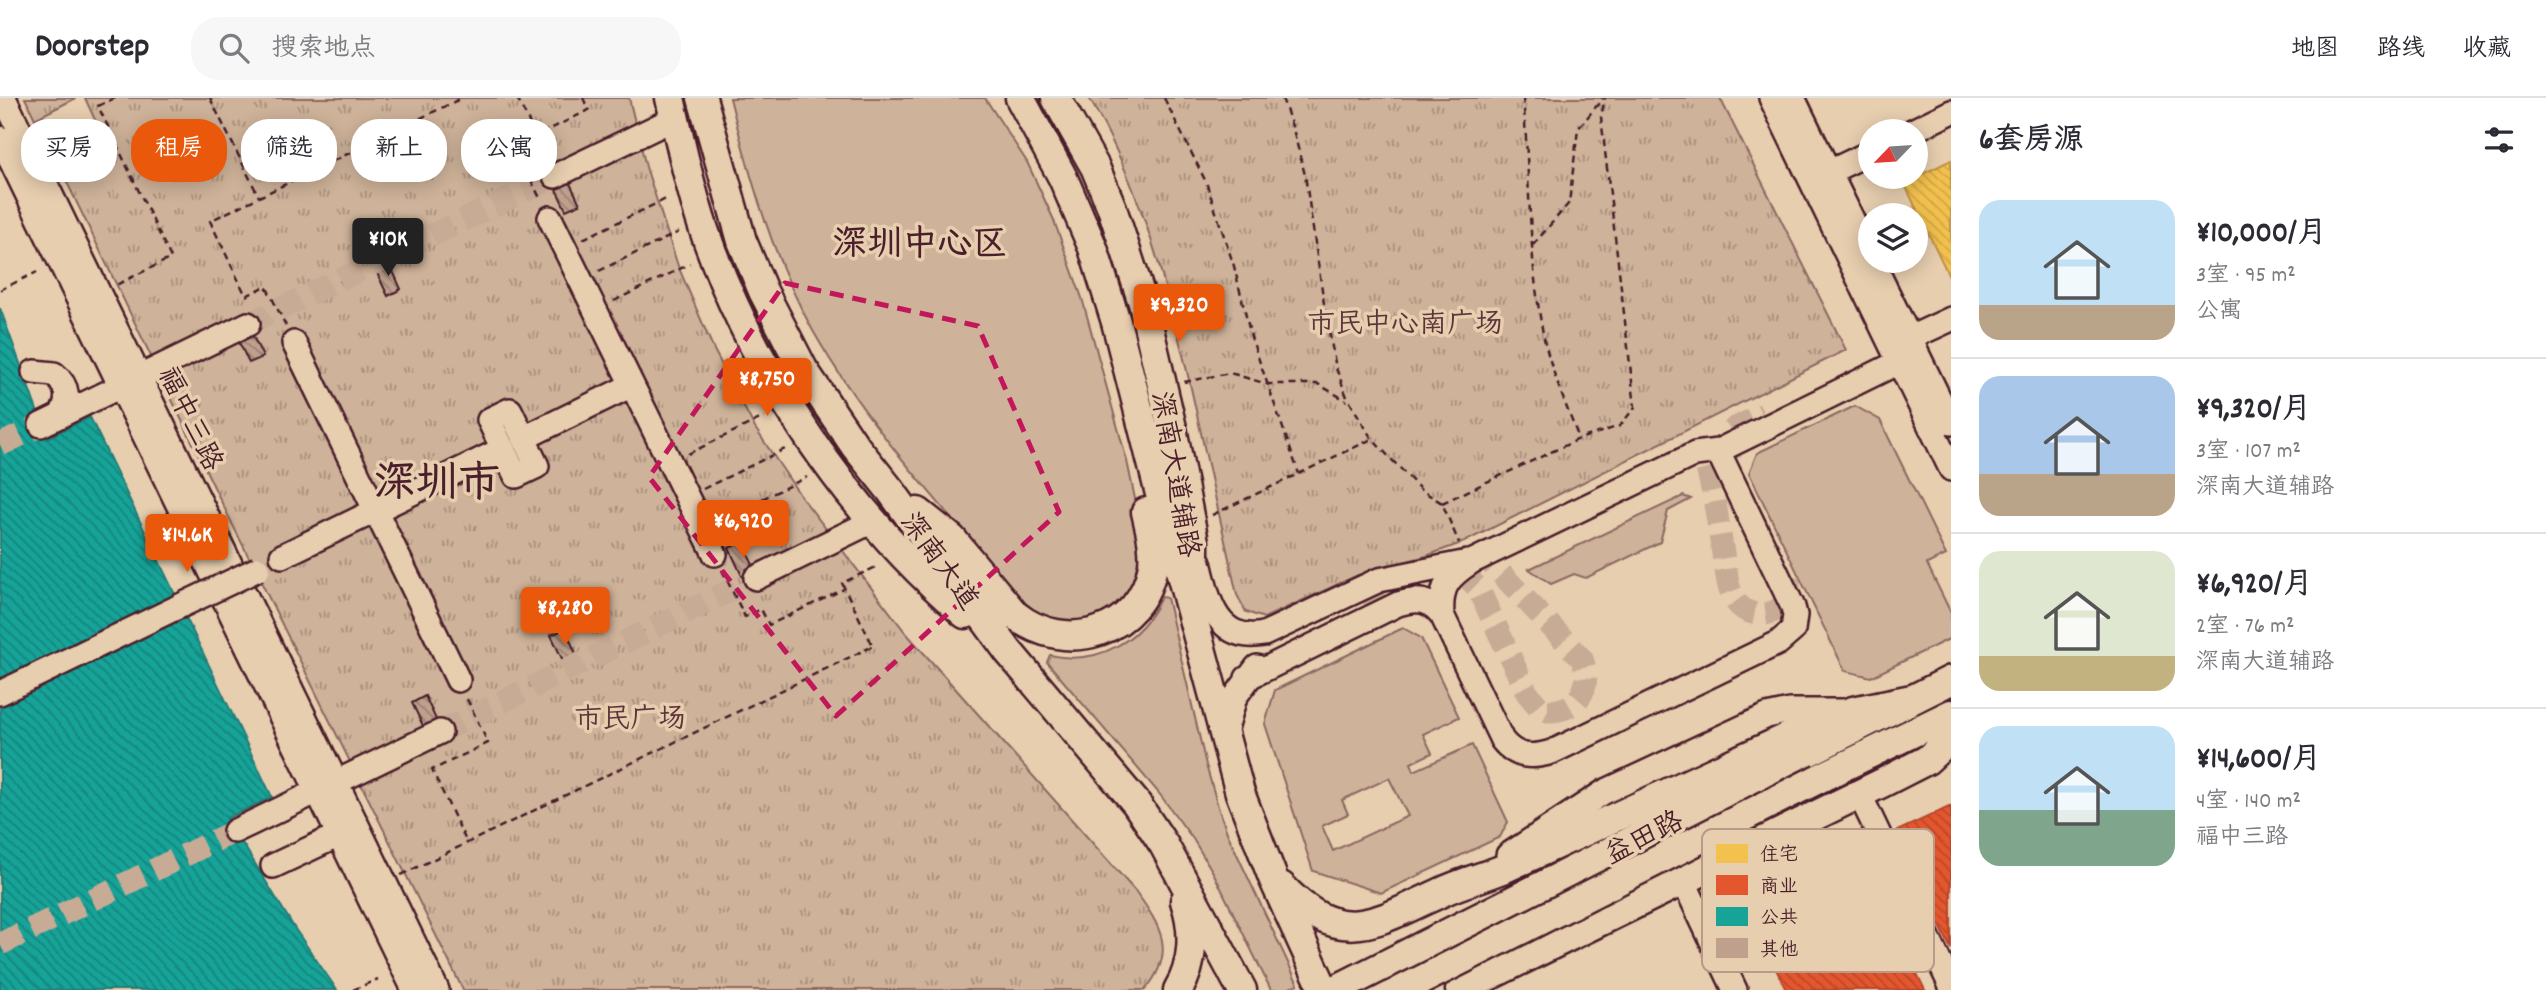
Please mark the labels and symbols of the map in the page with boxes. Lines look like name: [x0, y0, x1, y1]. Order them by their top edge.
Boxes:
north arrow: [1858, 119, 1928, 189]
pin: ¥10K: [347, 218, 429, 278]
district label: 深圳中心区: [832, 222, 1008, 272]
pin: ¥9,320: [1122, 285, 1236, 344]
park label: 市民中心南广场: [1307, 307, 1503, 347]
pin: ¥8,750: [710, 358, 824, 418]
street label: 福中三路: [145, 361, 230, 479]
street label: 深南大道辅路: [1138, 389, 1206, 561]
district label: 深圳市: [374, 457, 500, 517]
pin: ¥6,920: [686, 500, 800, 560]
street label: 深南大道: [888, 506, 986, 620]
pin: ¥14.6K: [130, 514, 244, 574]
pin: ¥8,280: [508, 588, 622, 647]
park label: 市民广场: [574, 702, 686, 742]
street label: 益田路: [1599, 804, 1692, 877]
legend: [1702, 829, 1934, 972]
text: 住宅: [1760, 843, 1798, 870]
text: 商业: [1760, 875, 1798, 902]
text: 公共: [1760, 906, 1798, 933]
text: 其他: [1760, 938, 1798, 965]

